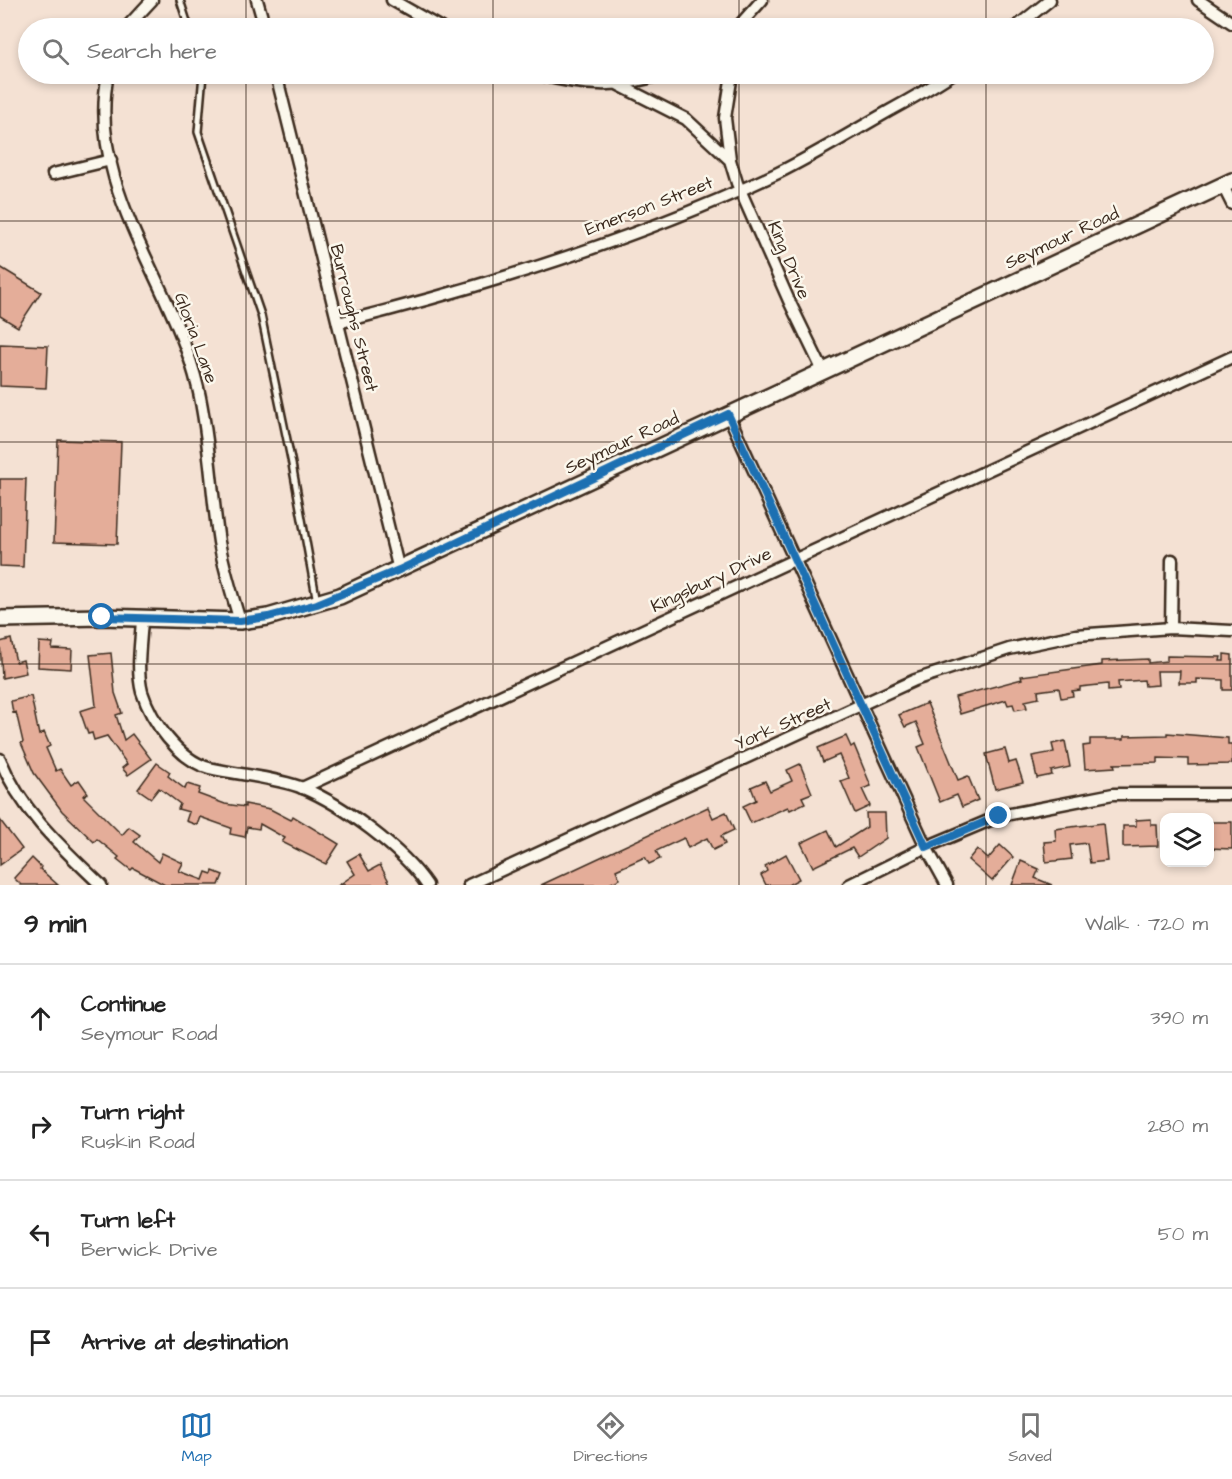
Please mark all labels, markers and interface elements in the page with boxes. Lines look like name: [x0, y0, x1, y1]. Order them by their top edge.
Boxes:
search box: [18, 18, 1214, 84]
icon: search: [39, 35, 72, 68]
text: Search here: [87, 36, 217, 67]
street label: Emerson Street: [581, 170, 717, 242]
street label: Seymour Road: [1001, 201, 1123, 276]
street label: King Drive: [760, 217, 817, 303]
street label: Burroughs Street: [323, 242, 385, 395]
street label: Gloria Lane: [168, 289, 224, 387]
street label: Seymour Road: [561, 406, 683, 481]
street label: Kingsbury Drive: [647, 541, 776, 620]
route start: [88, 603, 114, 629]
street label: York Street: [731, 691, 836, 756]
route end: [985, 802, 1011, 828]
map controls: [1160, 813, 1214, 867]
button: layers: [1160, 813, 1214, 867]
text: 9 min: [24, 906, 86, 942]
text: Walk · 720 m: [1085, 910, 1208, 938]
text: Continue: [81, 989, 166, 1020]
icon: ahead: [24, 1002, 57, 1035]
text: 390 m: [1150, 1004, 1208, 1032]
text: Seymour Road: [81, 1020, 218, 1048]
text: Turn right: [81, 1097, 184, 1128]
icon: right: [24, 1110, 57, 1143]
text: 280 m: [1147, 1112, 1208, 1140]
text: Ruskin Road: [81, 1128, 195, 1156]
text: Turn left: [81, 1205, 175, 1236]
icon: left: [24, 1218, 57, 1251]
text: 50 m: [1158, 1220, 1208, 1248]
text: Berwick Drive: [81, 1236, 217, 1264]
icon: arrive: [24, 1326, 57, 1359]
text: Arrive at destination: [81, 1327, 288, 1358]
tab: Map: [180, 1409, 213, 1467]
tab: Directions: [574, 1409, 648, 1467]
tab: Saved: [1008, 1409, 1052, 1467]

